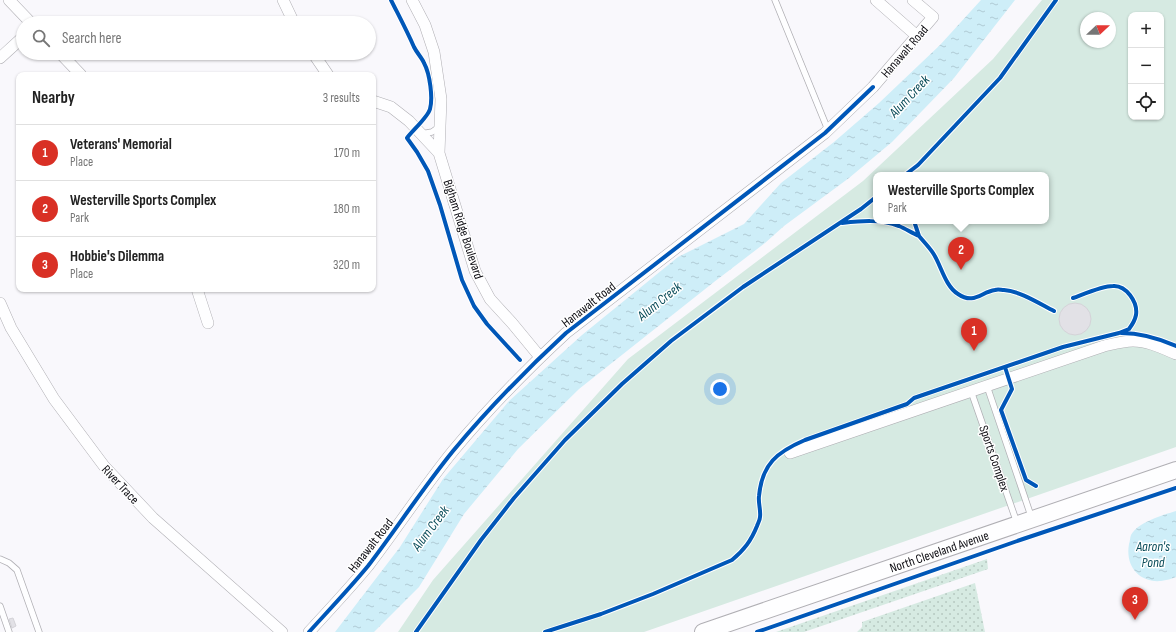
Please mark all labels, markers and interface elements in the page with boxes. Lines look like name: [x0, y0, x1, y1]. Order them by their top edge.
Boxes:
north arrow: [1080, 12, 1116, 48]
map controls: [1128, 12, 1164, 120]
button: +: [1128, 12, 1164, 48]
search box: [16, 16, 376, 60]
street label: Hanawalt Road: [878, 22, 932, 81]
icon: search: [30, 27, 52, 49]
text: Search here: [62, 29, 122, 48]
button: −: [1128, 48, 1164, 84]
water label: Alum Creek: [885, 71, 934, 122]
button: locate: [1128, 84, 1164, 120]
text: Nearby: [32, 88, 75, 108]
text: 3 results: [323, 90, 360, 106]
text: Veterans' Memorial: [70, 135, 172, 154]
text: 1: [42, 145, 48, 161]
text: 170 m: [334, 145, 360, 161]
text: Place: [70, 154, 93, 170]
popup: [873, 172, 1049, 224]
street label: Bigham Ridge Boulevard: [439, 178, 487, 281]
text: Westerville Sports Complex: [888, 181, 1034, 200]
text: Westerville Sports Complex: [70, 191, 216, 210]
text: Park: [888, 200, 907, 216]
text: 2: [42, 201, 48, 217]
text: 180 m: [334, 201, 360, 217]
text: Park: [70, 210, 89, 226]
pin: 2: [948, 237, 974, 270]
text: Hobbie's Dilemma: [70, 247, 164, 266]
text: 3: [42, 257, 48, 273]
text: 320 m: [333, 257, 360, 273]
text: Place: [70, 266, 93, 282]
water label: Alum Creek: [633, 278, 685, 325]
street label: Hanawalt Road: [558, 279, 619, 331]
pin: 1: [961, 318, 987, 351]
your location: [710, 379, 730, 399]
street label: Sports Complex: [975, 423, 1013, 493]
street label: River Trace: [98, 462, 142, 508]
water label: Alum Creek: [407, 502, 453, 555]
street label: Hanawalt Road: [345, 515, 397, 576]
street label: North Cleveland Avenue: [888, 527, 991, 576]
water label: Aaron's Pond: [1135, 538, 1170, 571]
pin: 3: [1122, 587, 1148, 620]

